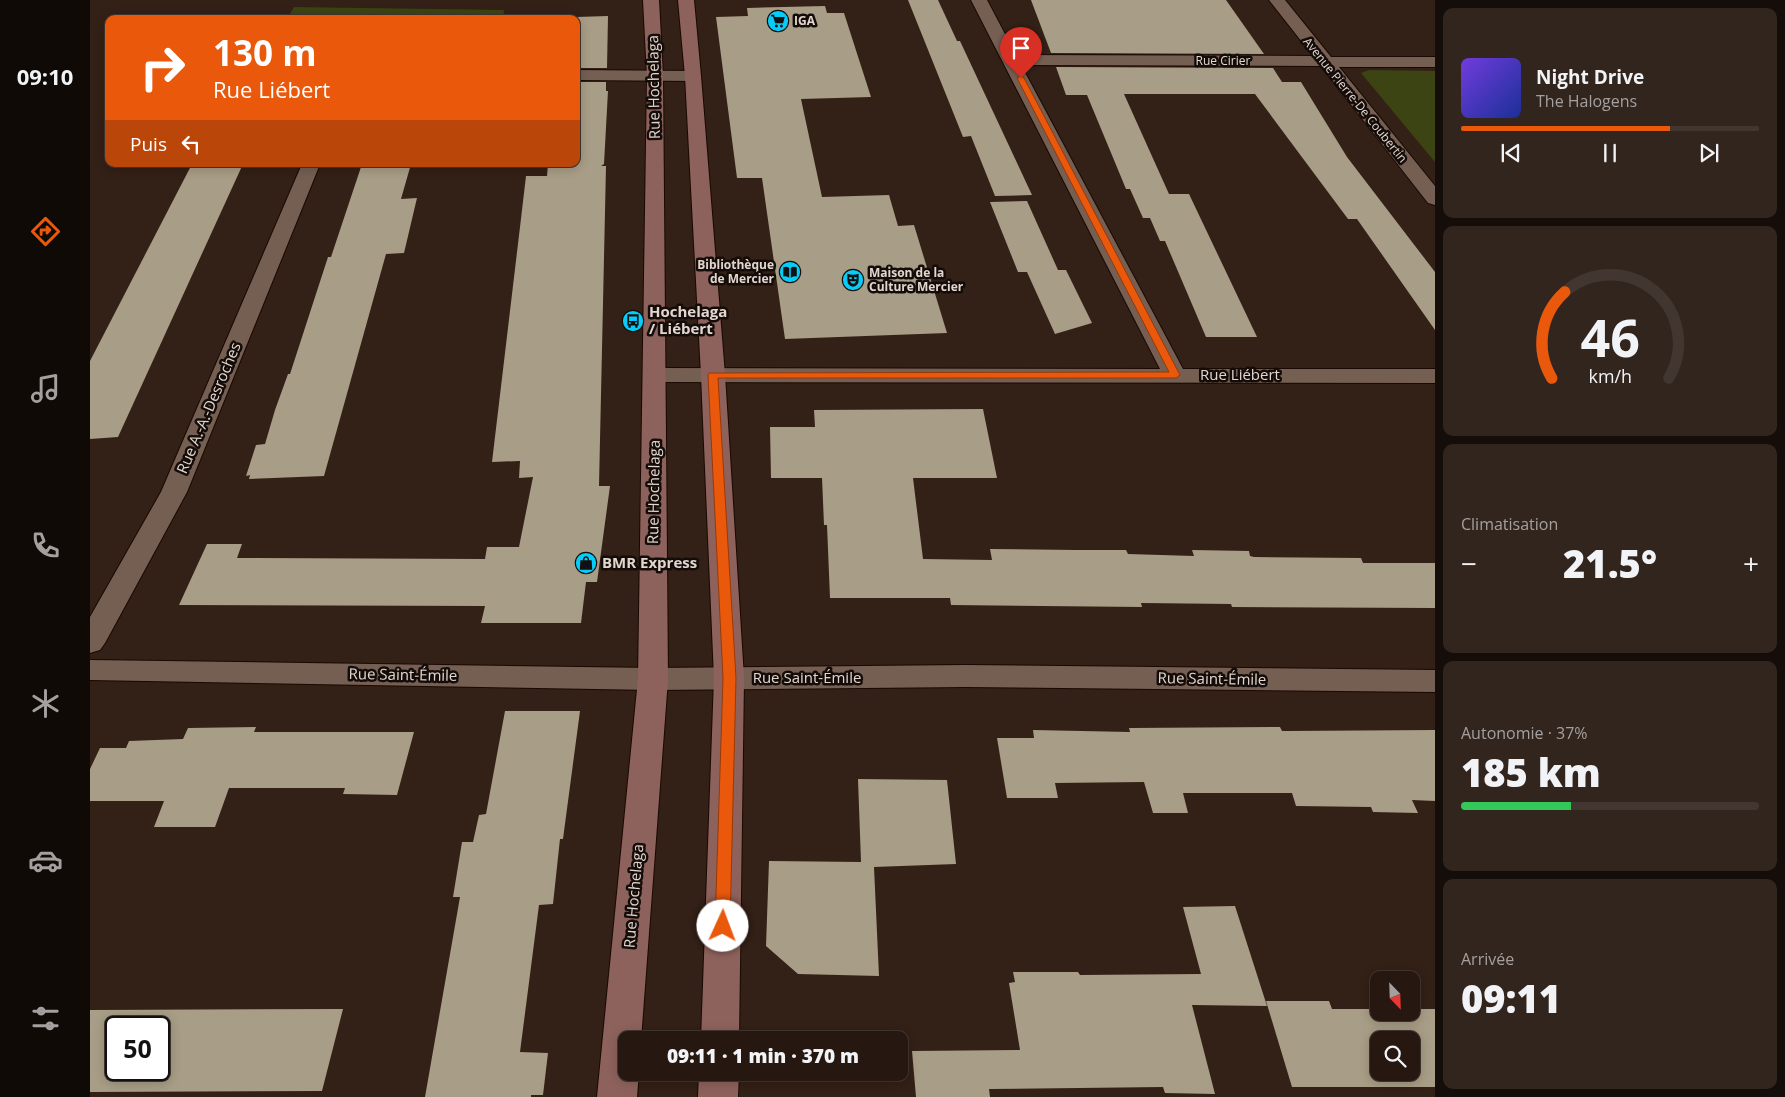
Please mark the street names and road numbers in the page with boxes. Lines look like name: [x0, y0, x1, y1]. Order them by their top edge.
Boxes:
street label: Avenue Pierre-De Coubertin: [1299, 33, 1411, 166]
street label: Rue Hochelaga: [642, 35, 664, 139]
street label: Rue Cirier: [1196, 52, 1250, 69]
street label: Rue A.-A.-Desroches: [171, 339, 245, 476]
street label: Rue Liébert: [1200, 364, 1280, 384]
street label: Rue Hochelaga: [642, 440, 664, 544]
street label: Rue Saint-Émile: [348, 663, 458, 685]
street label: Rue Saint-Émile: [753, 667, 861, 687]
street label: Rue Saint-Émile: [1157, 667, 1267, 689]
street label: Rue Hochelaga: [618, 843, 648, 949]

